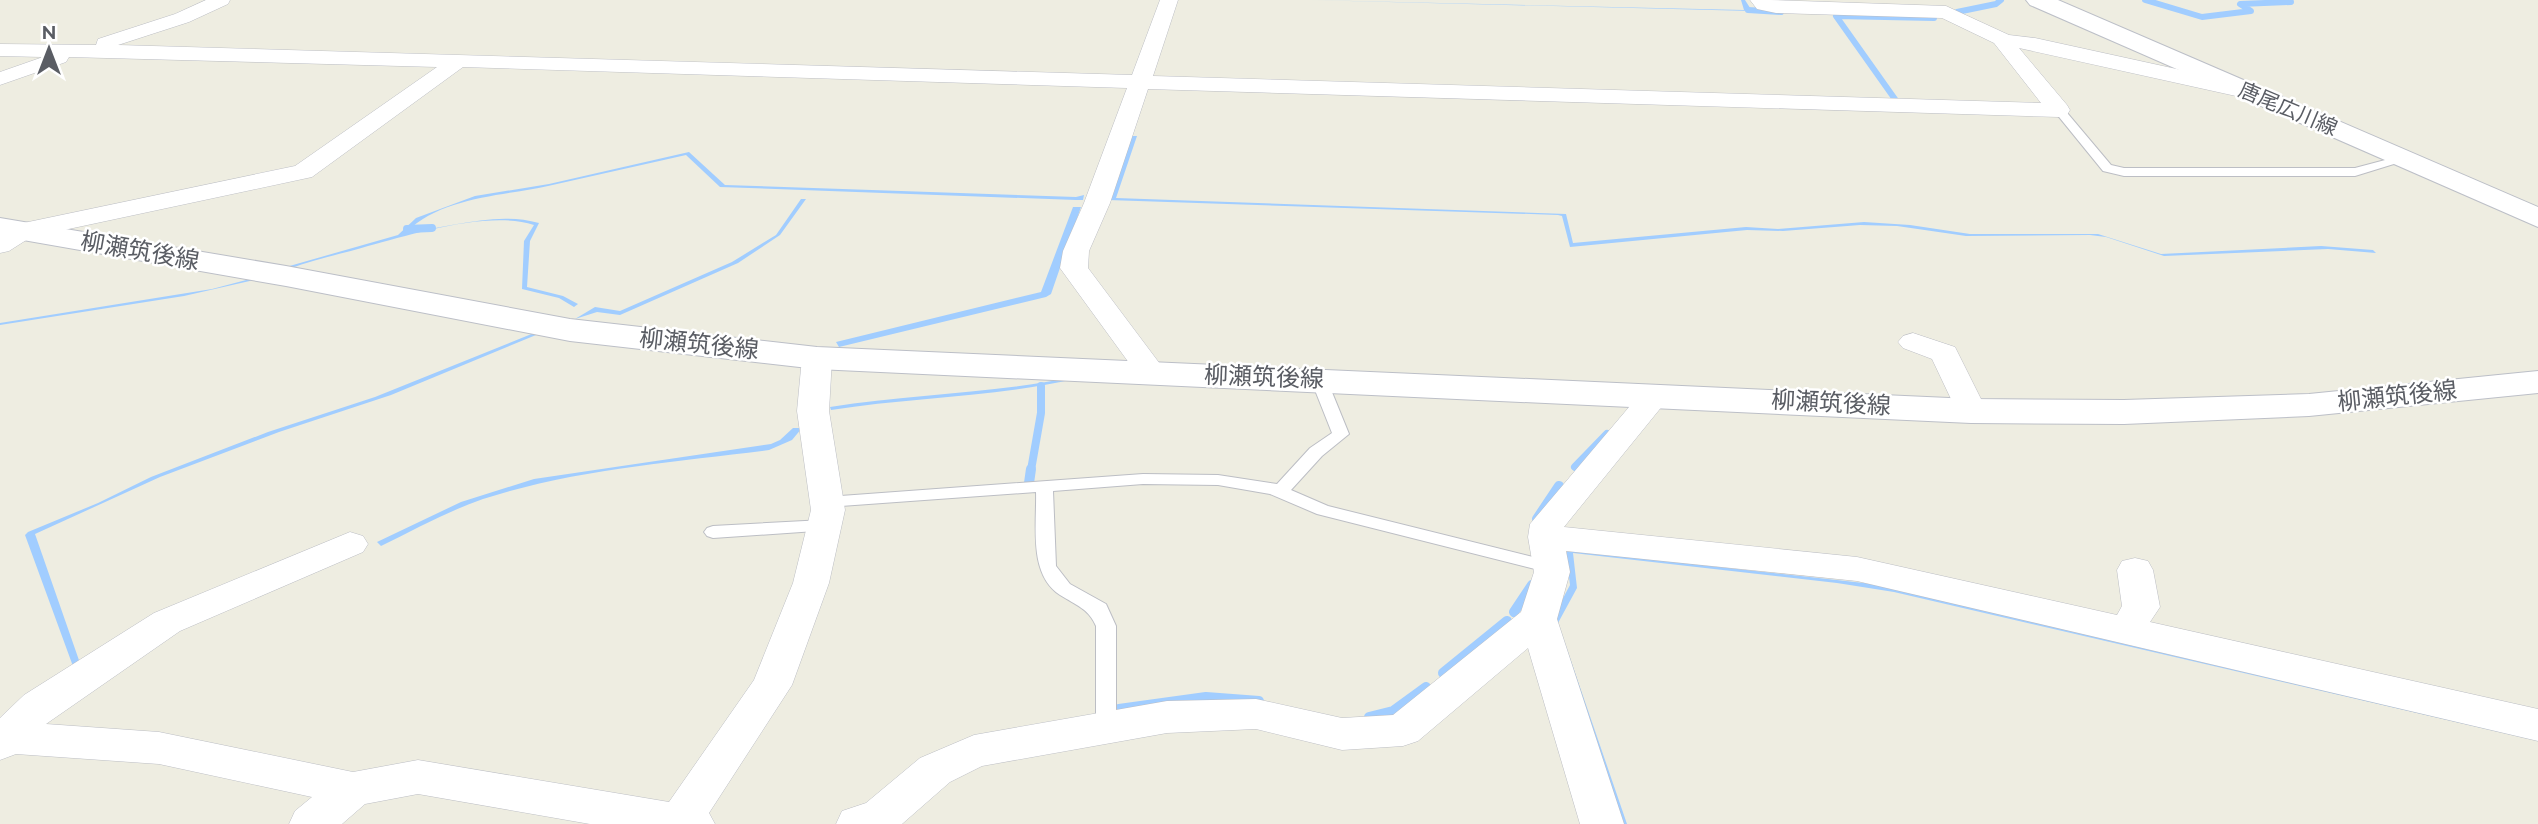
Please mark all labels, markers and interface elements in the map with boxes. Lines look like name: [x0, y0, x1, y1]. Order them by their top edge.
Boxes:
north arrow: [14, 14, 84, 84]
text: N: [42, 21, 56, 43]
street label: 唐尾広川線: [2235, 77, 2341, 141]
street label: 柳瀬筑後線: [78, 226, 202, 275]
street label: 柳瀬筑後線: [638, 323, 760, 364]
street label: 柳瀬筑後線: [1204, 360, 1324, 393]
street label: 柳瀬筑後線: [2336, 375, 2458, 416]
street label: 柳瀬筑後線: [1770, 385, 1892, 420]

